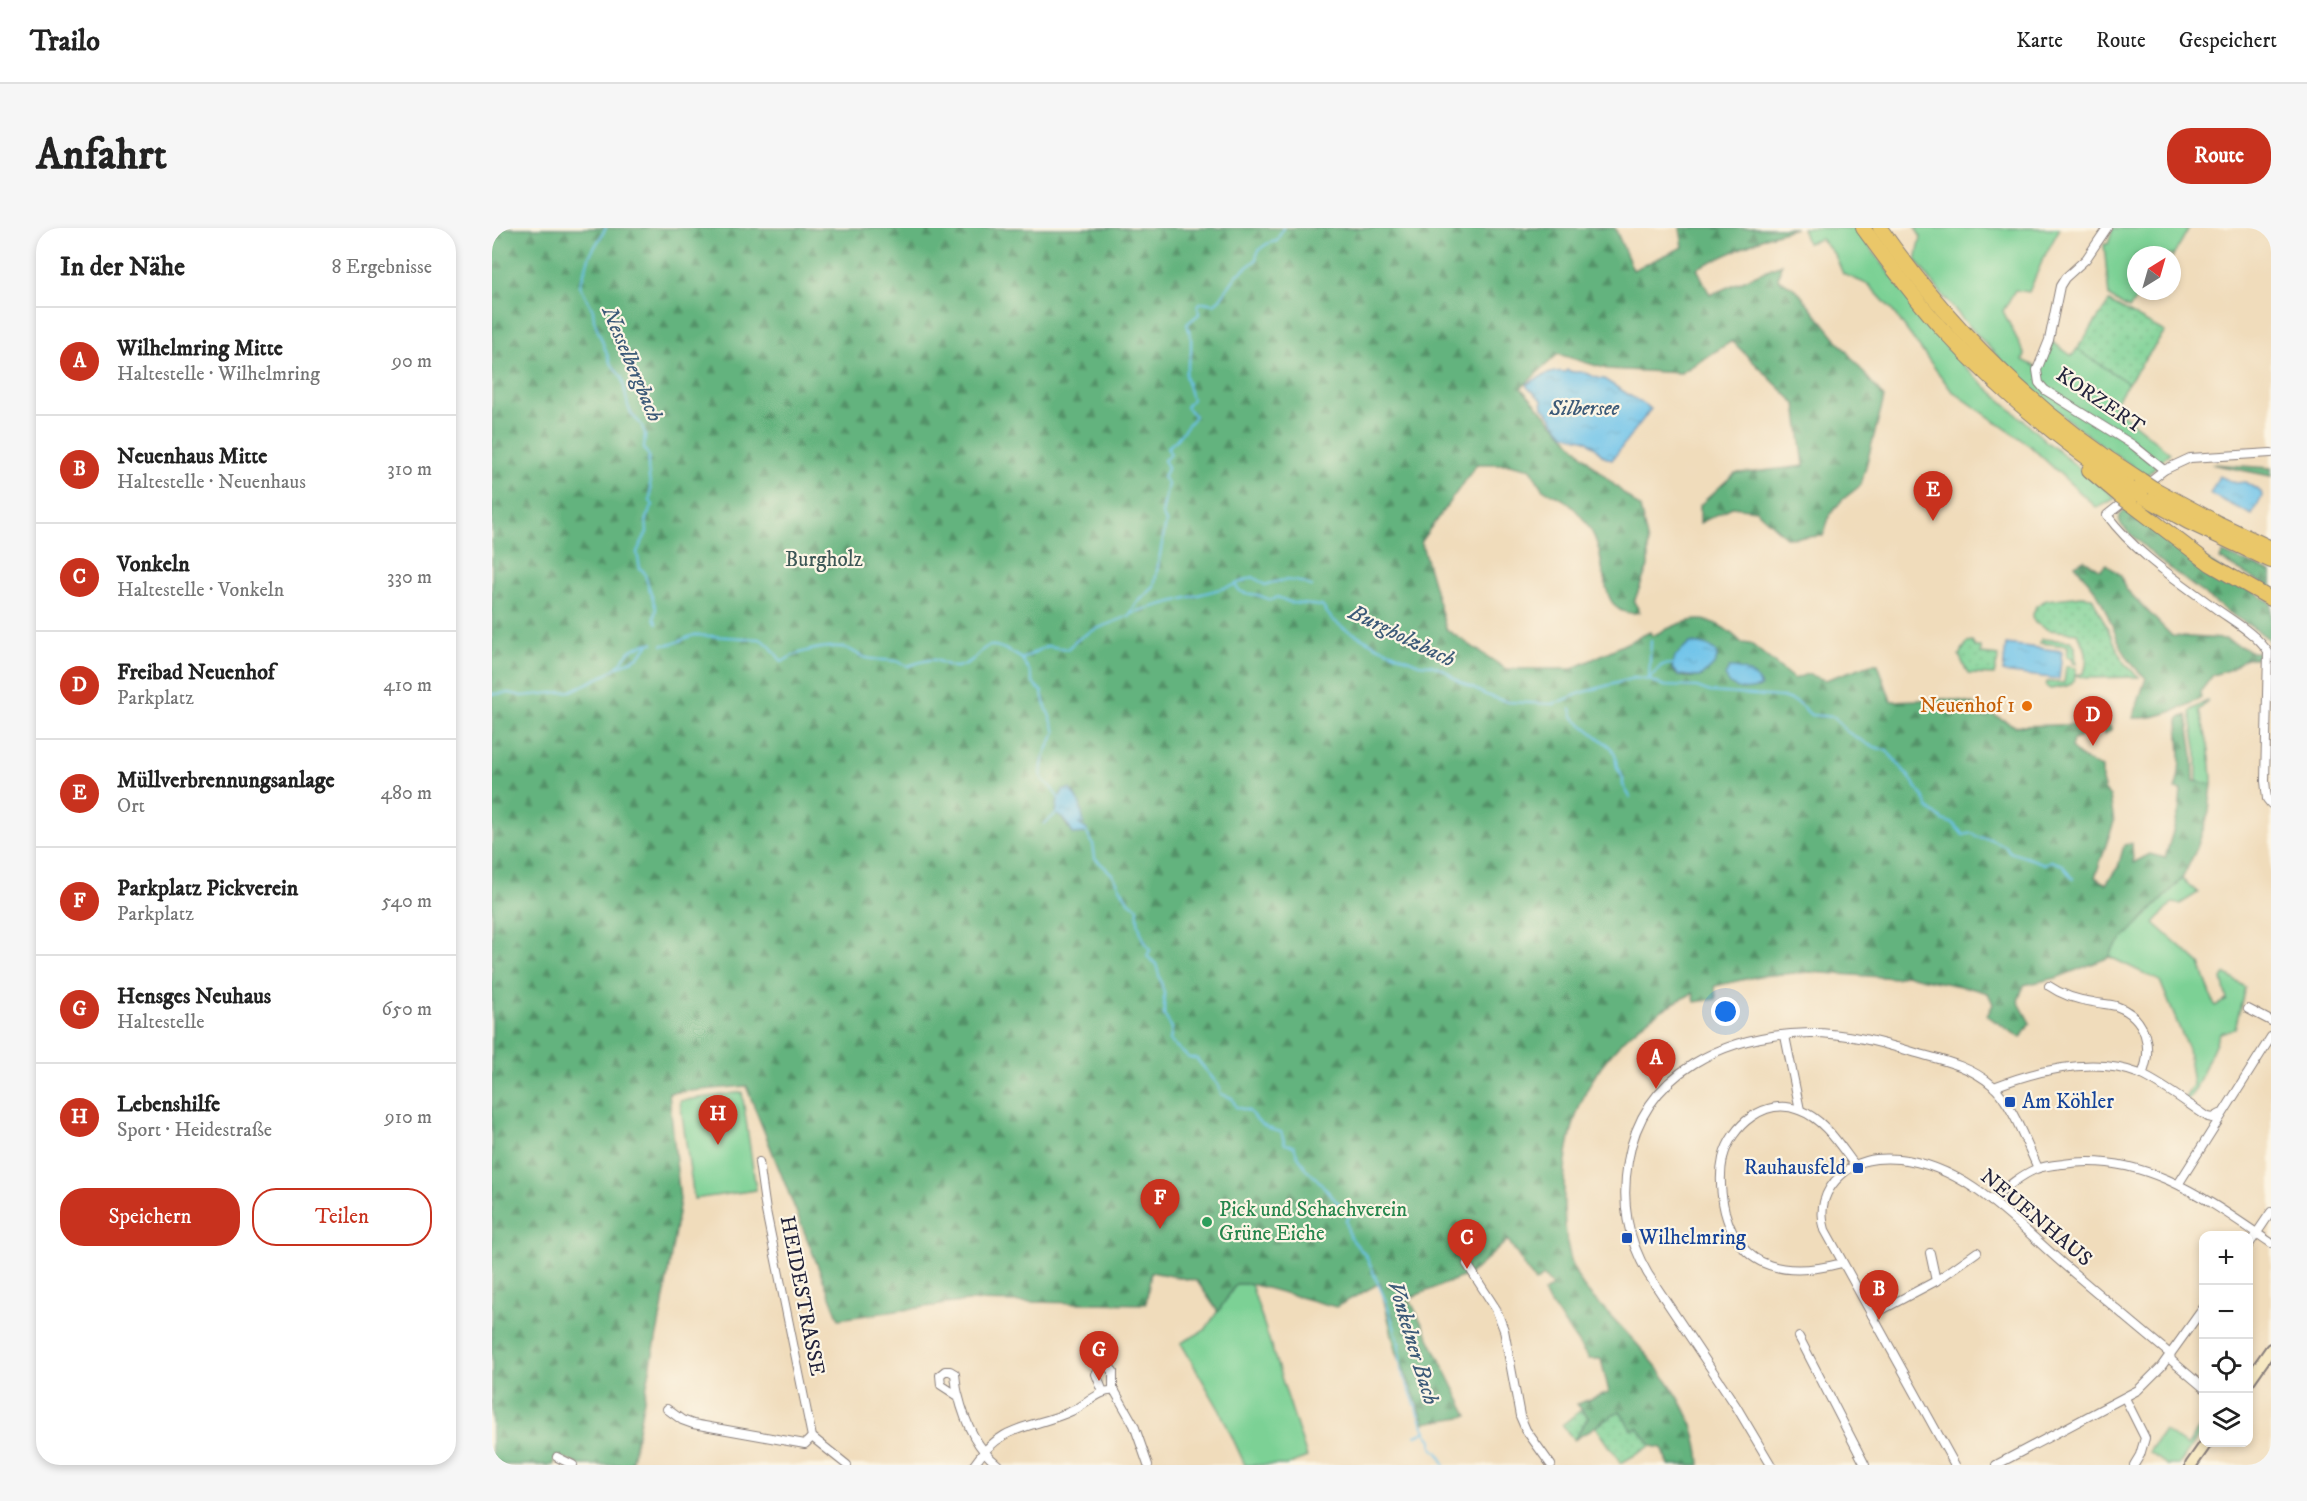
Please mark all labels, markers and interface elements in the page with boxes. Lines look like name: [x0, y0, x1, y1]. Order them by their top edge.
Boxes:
text: Trailo: [30, 24, 100, 59]
text: Karte: [2016, 28, 2063, 54]
text: Route: [2096, 28, 2146, 54]
text: Gespeichert: [2179, 28, 2277, 54]
button: Route: [2167, 128, 2271, 184]
text: Anfahrt: [36, 130, 167, 182]
north arrow: [2127, 246, 2181, 300]
text: In der Nähe: [60, 251, 185, 284]
text: 8 Ergebnisse: [332, 255, 432, 280]
water label: Nesselbergbach: [595, 300, 668, 426]
text: Wilhelmring Mitte: [117, 335, 283, 362]
text: A: [73, 349, 86, 374]
text: 90 m: [392, 349, 432, 374]
text: Haltestelle · Wilhelmring: [117, 362, 320, 387]
street label: KORZERT: [2051, 362, 2149, 440]
water label: Silbersee: [1548, 395, 1619, 422]
text: Neuenhaus Mitte: [117, 443, 267, 470]
text: B: [73, 457, 86, 482]
text: 310 m: [387, 457, 432, 482]
text: Haltestelle · Neuenhaus: [117, 470, 306, 495]
pin: E: [1914, 472, 1952, 521]
park label: Burgholz: [785, 547, 863, 573]
text: Vonkeln: [117, 551, 190, 578]
text: C: [73, 565, 86, 590]
text: 330 m: [387, 565, 432, 590]
text: Haltestelle · Vonkeln: [117, 578, 284, 603]
water label: Burgholzbach: [1344, 598, 1460, 673]
text: Freibad Neuenhof: [117, 659, 275, 686]
text: D: [72, 673, 87, 698]
text: 410 m: [383, 673, 432, 698]
text: Parkplatz: [117, 686, 194, 711]
place label: Neuenhof 1: [1920, 693, 2015, 719]
pin: D: [2074, 696, 2112, 746]
marker: Neuenhof 1: [2020, 699, 2034, 713]
text: Müllverbrennungsanlage: [117, 767, 335, 794]
text: E: [72, 781, 87, 806]
text: 480 m: [380, 781, 432, 806]
text: Ort: [117, 794, 145, 819]
text: Parkplatz Pickverein: [117, 875, 298, 902]
text: F: [73, 889, 86, 914]
text: 540 m: [382, 889, 432, 914]
text: Parkplatz: [117, 902, 194, 927]
text: Hensges Neuhaus: [117, 983, 271, 1010]
text: G: [73, 997, 86, 1022]
text: 650 m: [382, 997, 432, 1022]
your location: [1711, 997, 1740, 1026]
text: Haltestelle: [117, 1010, 205, 1035]
pin: A: [1636, 1040, 1676, 1089]
place label: Am Köhler: [2022, 1089, 2114, 1115]
text: Lebenshilfe: [117, 1091, 220, 1118]
marker: Am Köhler: [2003, 1095, 2017, 1109]
pin: H: [698, 1096, 738, 1145]
text: H: [71, 1105, 88, 1130]
text: 910 m: [385, 1105, 432, 1130]
text: Sport · Heidestraße: [117, 1118, 272, 1143]
place label: Rauhausfeld: [1744, 1155, 1847, 1181]
marker: Rauhausfeld: [1851, 1161, 1865, 1175]
street label: NEUENHAUS: [1975, 1164, 2097, 1272]
pin: F: [1140, 1180, 1180, 1229]
button: Speichern: [60, 1188, 240, 1246]
button: Teilen: [252, 1188, 432, 1246]
place label: Pick und Schachverein Grüne Eiche: [1219, 1197, 1407, 1247]
street label: HEIDESTRASSE: [774, 1214, 830, 1378]
marker: Pick und Schachverein Grüne Eiche: [1200, 1215, 1214, 1229]
pin: C: [1448, 1220, 1486, 1269]
place label: Wilhelmring: [1638, 1225, 1747, 1251]
marker: Wilhelmring: [1620, 1231, 1634, 1245]
map controls: [2199, 1231, 2253, 1447]
button: +: [2199, 1231, 2253, 1285]
pin: B: [1860, 1270, 1898, 1320]
water label: Vonkelner Bach: [1381, 1278, 1445, 1408]
button: −: [2199, 1285, 2253, 1339]
pin: G: [1080, 1332, 1118, 1381]
button: locate: [2199, 1339, 2253, 1393]
button: layers: [2199, 1393, 2253, 1447]

